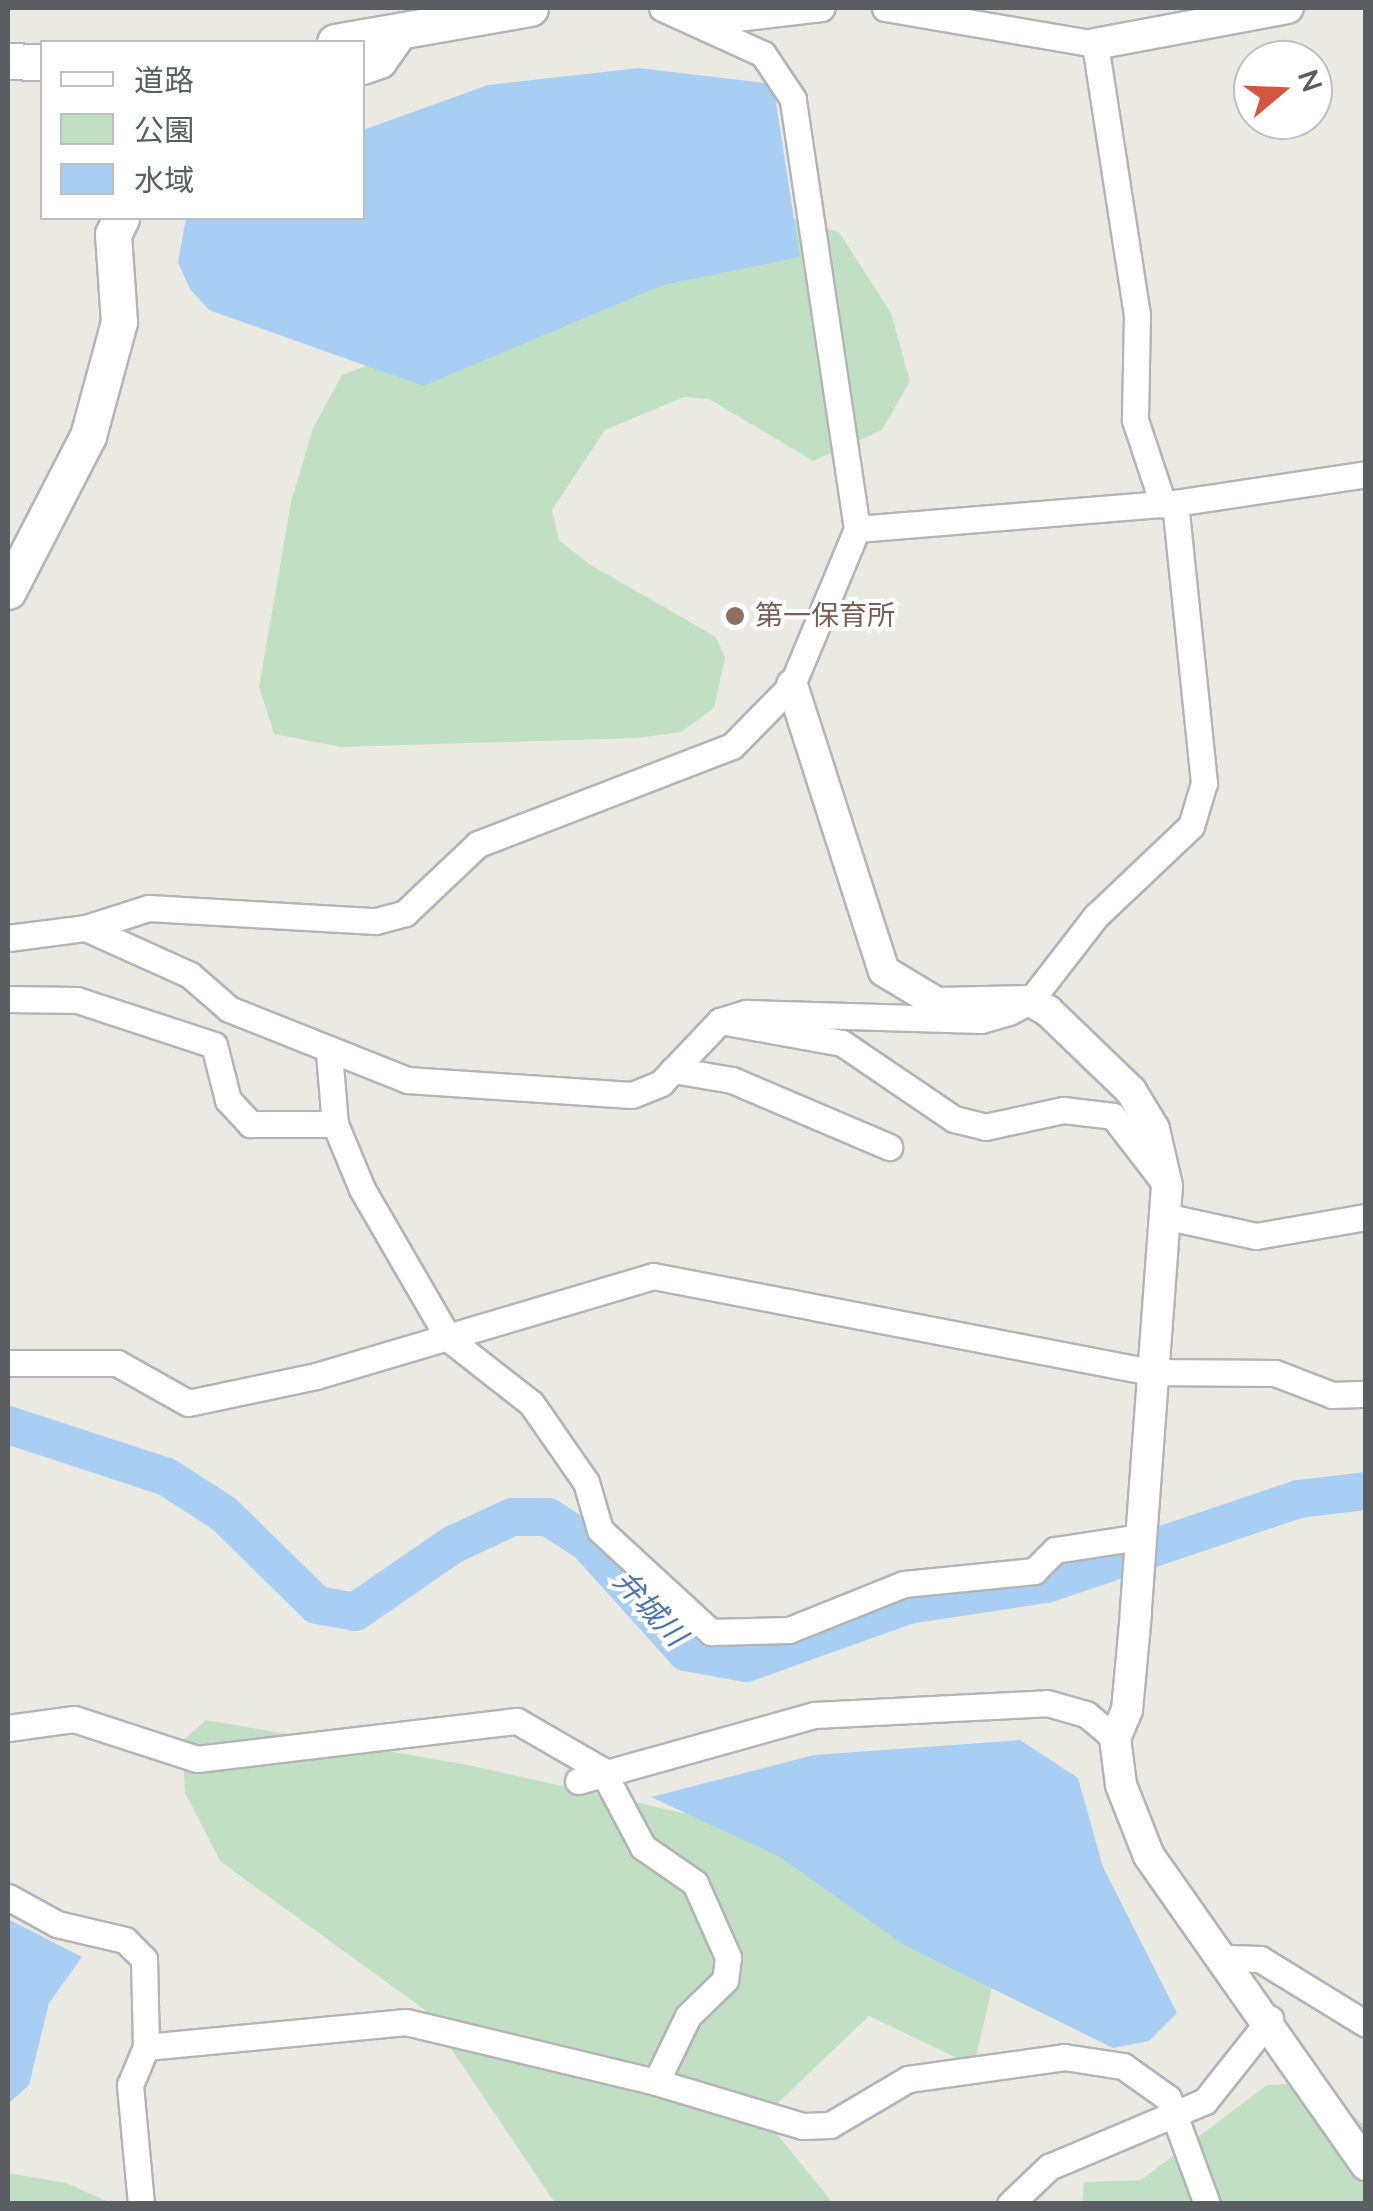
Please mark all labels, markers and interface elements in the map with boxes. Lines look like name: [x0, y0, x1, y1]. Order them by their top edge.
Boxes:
legend: [40, 40, 365, 220]
north arrow: [1233, 40, 1333, 140]
text: 道路: [134, 61, 194, 102]
text: N: [1288, 65, 1331, 97]
text: 公園: [134, 111, 194, 152]
text: 水域: [134, 161, 194, 202]
place label: 第一保育所: [755, 599, 895, 633]
marker: 第一保育所: [724, 605, 746, 627]
water label: 弁城川: [605, 1564, 693, 1654]

